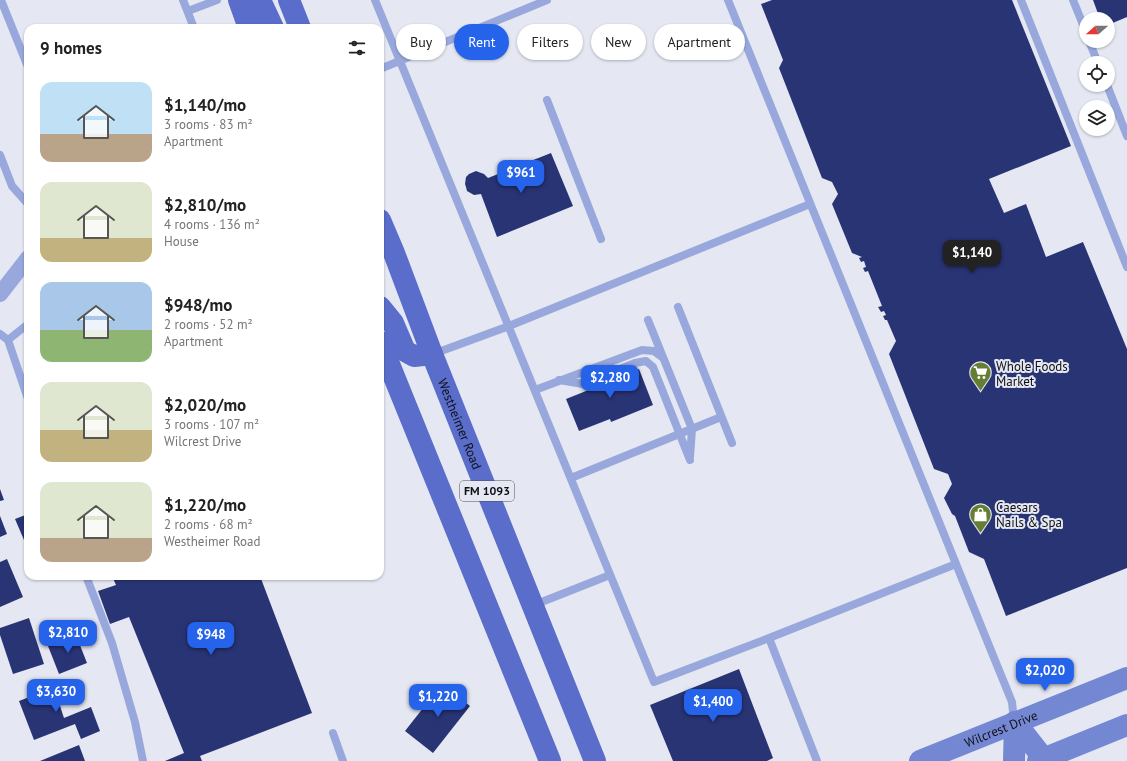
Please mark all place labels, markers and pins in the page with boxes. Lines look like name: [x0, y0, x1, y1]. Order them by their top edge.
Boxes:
pin: $961: [497, 160, 545, 194]
pin: $1,140: [939, 240, 1005, 274]
place label: Whole Foods Market: [996, 358, 1068, 390]
supermarket icon: Whole Foods Market: [968, 360, 994, 393]
pin: $2,280: [577, 365, 643, 399]
place label: Caesars Nails & Spa: [996, 499, 1062, 531]
shop icon: Caesars Nails & Spa: [968, 501, 994, 534]
pin: $2,810: [35, 620, 101, 654]
pin: $948: [187, 622, 235, 656]
pin: $2,020: [1012, 658, 1078, 692]
pin: $3,630: [23, 679, 89, 713]
pin: $1,220: [405, 684, 471, 718]
pin: $1,400: [680, 689, 746, 723]

